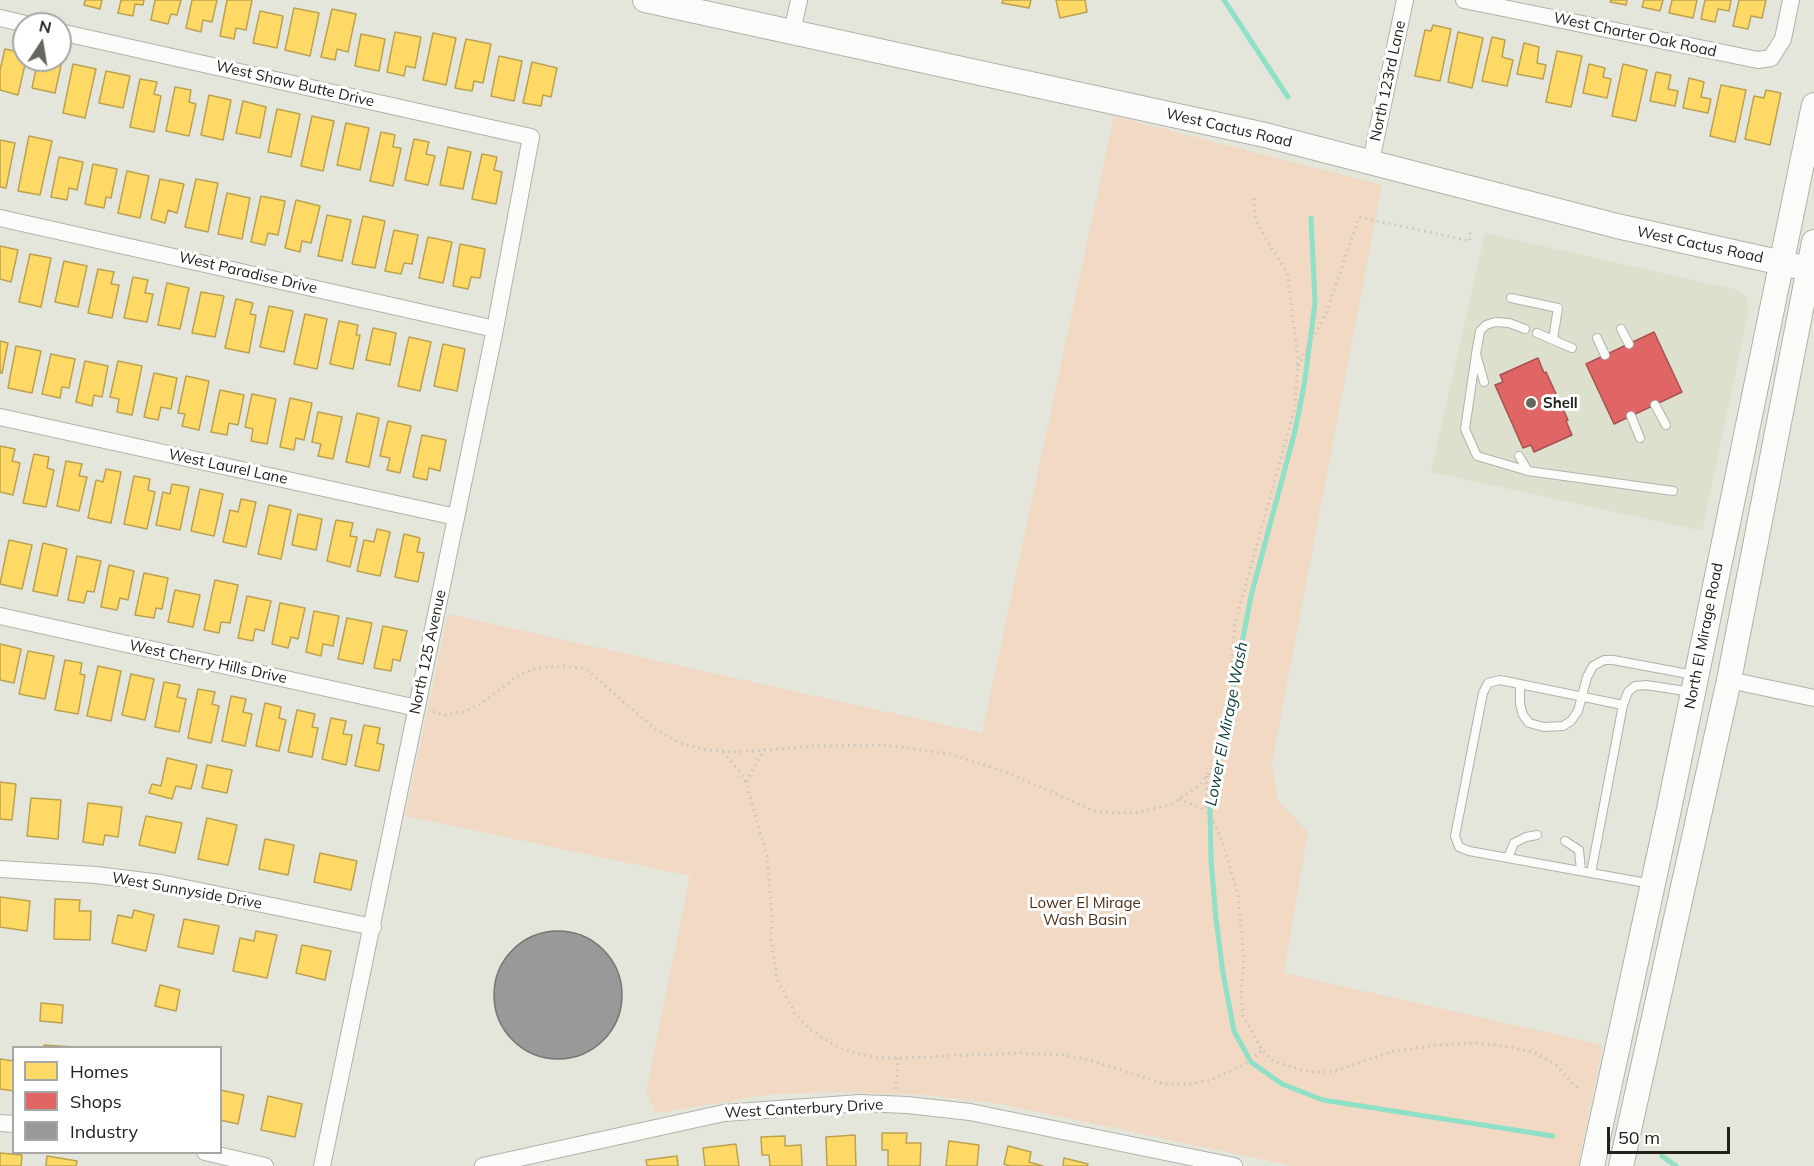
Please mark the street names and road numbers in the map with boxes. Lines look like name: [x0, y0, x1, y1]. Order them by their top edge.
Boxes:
street label: West Charter Oak Road: [1552, 9, 1718, 61]
street label: North 123rd Lane: [1366, 19, 1410, 143]
street label: West Shaw Butte Drive: [214, 57, 376, 111]
street label: West Cactus Road: [1164, 105, 1294, 151]
street label: West Cactus Road: [1635, 223, 1765, 267]
street label: West Paradise Drive: [177, 248, 319, 298]
street label: West Laurel Lane: [167, 446, 289, 488]
street label: North El Mirage Road: [1681, 561, 1727, 711]
street label: North 125 Avenue: [406, 588, 450, 716]
street label: West Cherry Hills Drive: [128, 636, 288, 688]
street label: West Sunnyside Drive: [111, 869, 263, 913]
street label: West Canterbury Drive: [724, 1096, 884, 1122]

